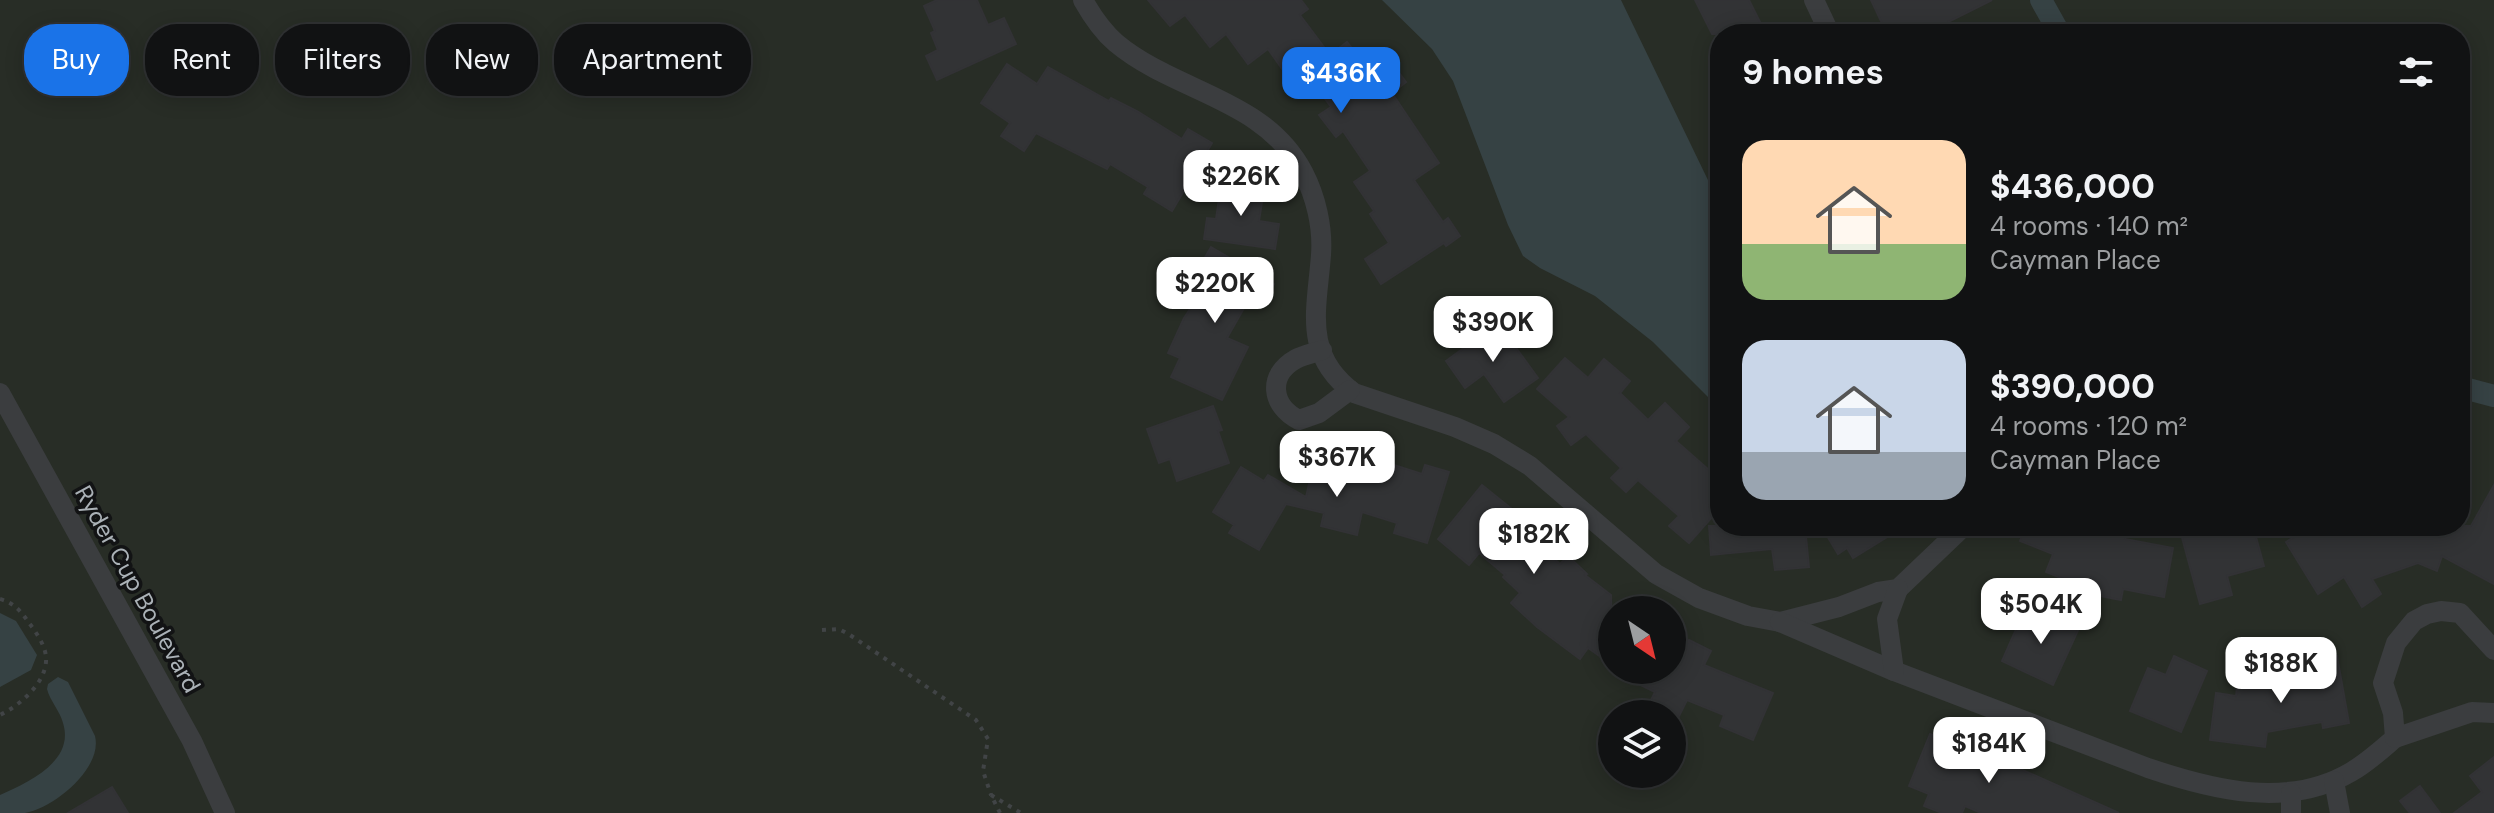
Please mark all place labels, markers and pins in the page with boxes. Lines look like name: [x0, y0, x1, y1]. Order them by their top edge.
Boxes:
pin: $436K: [1285, 47, 1397, 115]
pin: $226K: [1185, 150, 1297, 218]
pin: $220K: [1159, 257, 1271, 325]
pin: $390K: [1437, 296, 1549, 364]
pin: $367K: [1281, 431, 1393, 499]
pin: $182K: [1478, 508, 1590, 576]
pin: $504K: [1985, 578, 2097, 646]
pin: $188K: [2225, 637, 2337, 705]
pin: $184K: [1933, 717, 2045, 785]

